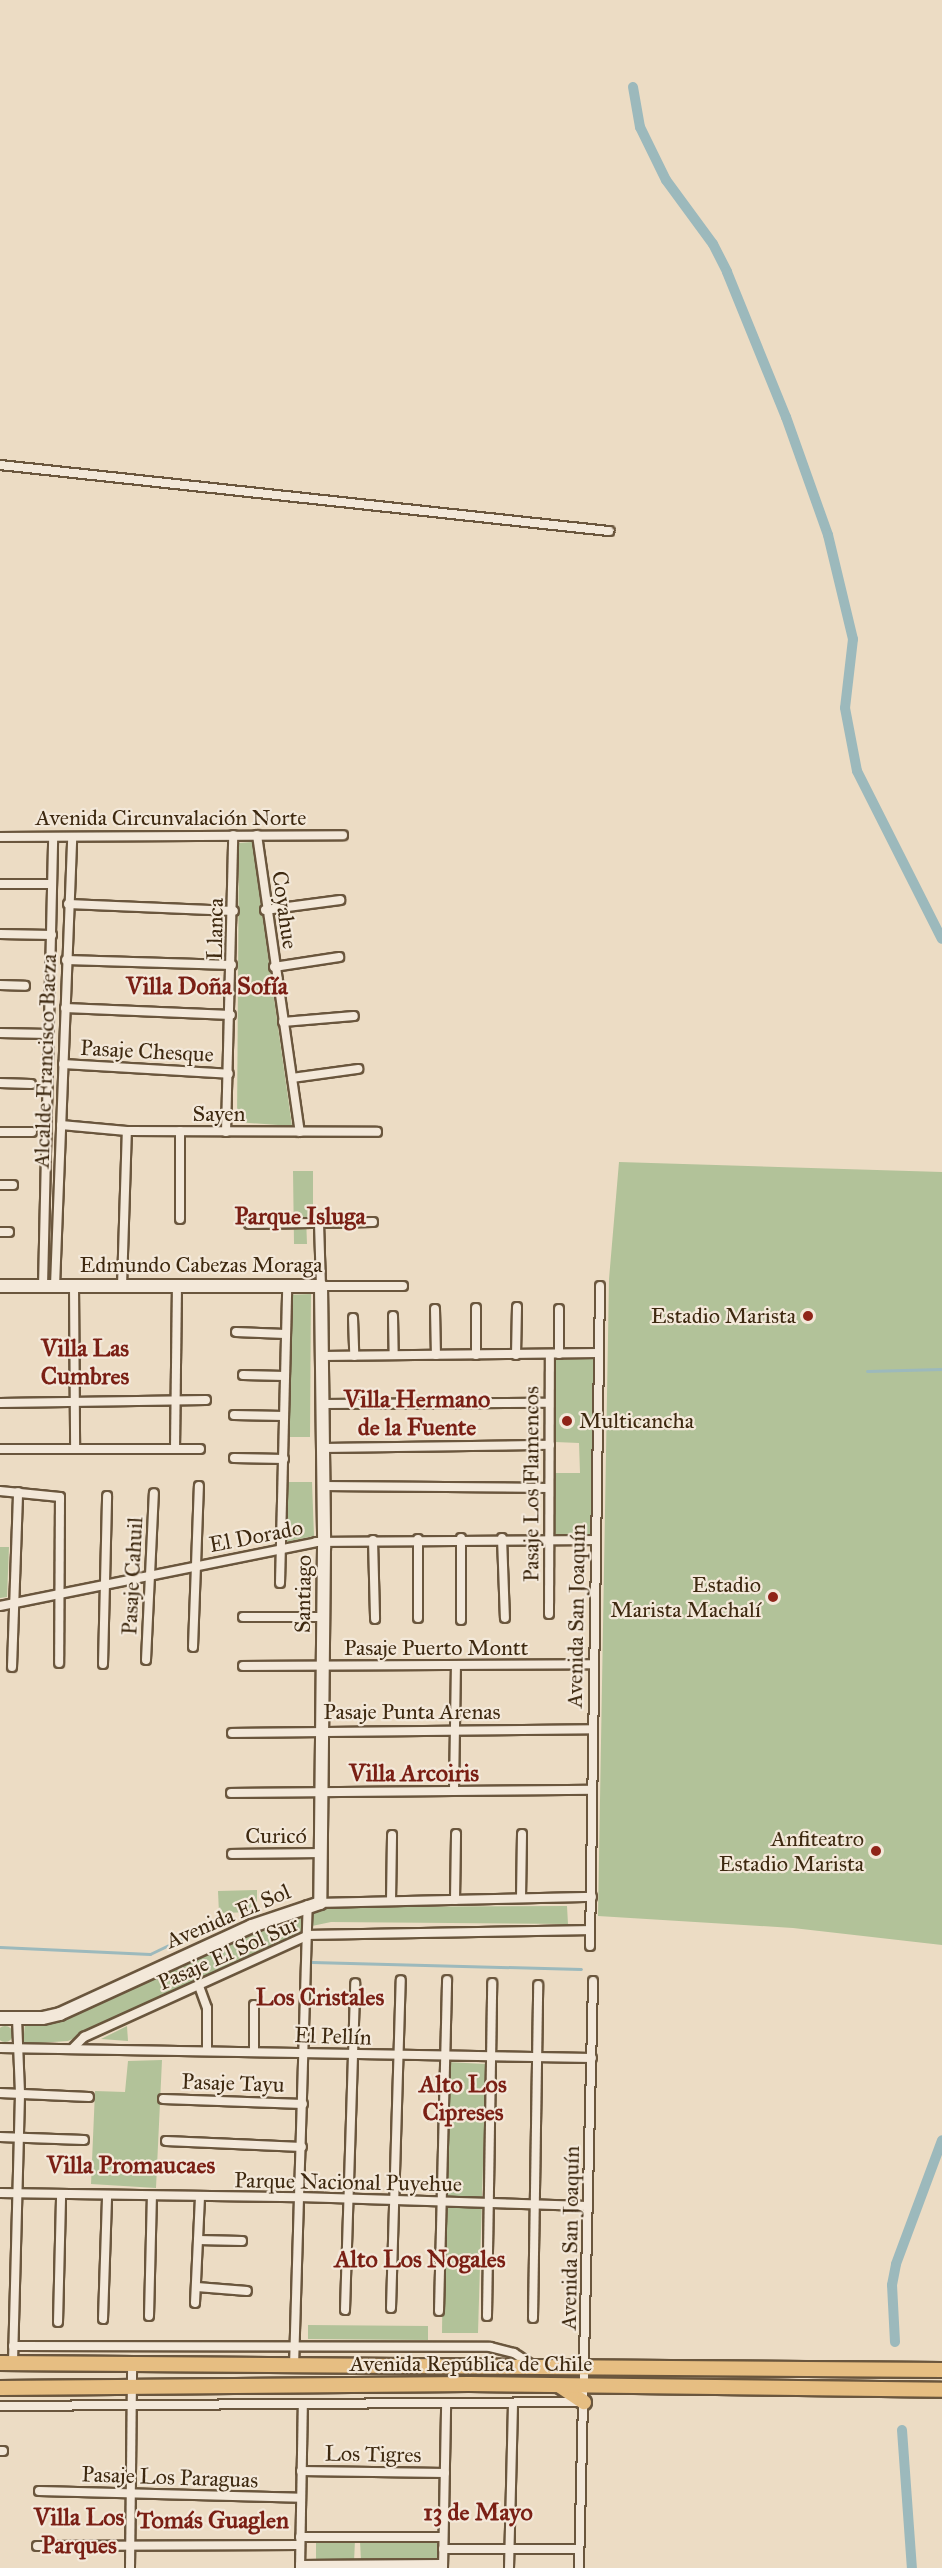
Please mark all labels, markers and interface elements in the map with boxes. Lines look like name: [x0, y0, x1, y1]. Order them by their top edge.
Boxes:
street label: Avenida Circunvalación Norte: [36, 805, 306, 831]
street label: Coyahue: [266, 869, 304, 951]
street label: Llanca: [201, 898, 229, 960]
street label: Alcalde Francisco Baeza: [28, 953, 62, 1169]
district label: Villa Doña Sofía: [126, 973, 288, 1001]
street label: Pasaje Chesque: [79, 1034, 215, 1068]
street label: Sayen: [193, 1101, 245, 1127]
district label: Parque Isluga: [234, 1203, 366, 1231]
street label: Edmundo Cabezas Moraga: [80, 1252, 322, 1278]
place label: Estadio Marista: [651, 1303, 796, 1329]
marker: Estadio Marista: [801, 1309, 815, 1323]
district label: Villa Las Cumbres: [41, 1335, 129, 1391]
district label: Villa Hermano de la Fuente: [344, 1386, 490, 1442]
street label: Pasaje Los Flamencos: [518, 1386, 544, 1582]
place label: Multicancha: [579, 1408, 694, 1434]
marker: Multicancha: [560, 1414, 574, 1428]
street label: El Dorado: [207, 1514, 305, 1558]
street label: Pasaje Cahuil: [116, 1516, 148, 1636]
street label: Avenida San Joaquín: [561, 1524, 591, 1708]
street label: Santiago: [289, 1555, 317, 1633]
place label: Estadio Marista Machalí: [610, 1571, 761, 1622]
marker: Estadio Marista Machalí: [766, 1590, 780, 1604]
street label: Pasaje Puerto Montt: [344, 1635, 528, 1661]
street label: Pasaje Punta Arenas: [323, 1699, 501, 1725]
district label: Villa Arcoiris: [349, 1760, 479, 1788]
street label: Curicó: [245, 1823, 307, 1849]
place label: Anfiteatro Estadio Marista: [719, 1825, 864, 1876]
marker: Anfiteatro Estadio Marista: [869, 1844, 883, 1858]
street label: Avenida El Sol: [162, 1878, 294, 1954]
street label: Pasaje El Sol Sur: [153, 1910, 303, 1996]
district label: Los Cristales: [256, 1984, 384, 2012]
street label: El Pellín: [294, 2021, 372, 2051]
street label: Pasaje Tayu: [181, 2068, 285, 2098]
district label: Alto Los Cipreses: [419, 2071, 507, 2127]
street label: Avenida San Joaquín: [555, 2146, 585, 2330]
district label: Villa Promaucaes: [47, 2152, 215, 2180]
street label: Parque Nacional Puyehue: [234, 2167, 462, 2197]
district label: Alto Los Nogales: [334, 2246, 506, 2274]
street label: Avenida República de Chile: [350, 2351, 592, 2377]
street label: Los Tigres: [324, 2440, 422, 2468]
street label: Pasaje Los Paraguas: [81, 2461, 259, 2493]
district label: 13 de Mayo: [423, 2499, 533, 2527]
district label: Villa Los Parques: [34, 2504, 124, 2560]
district label: Tomás Guaglen: [137, 2507, 289, 2535]

